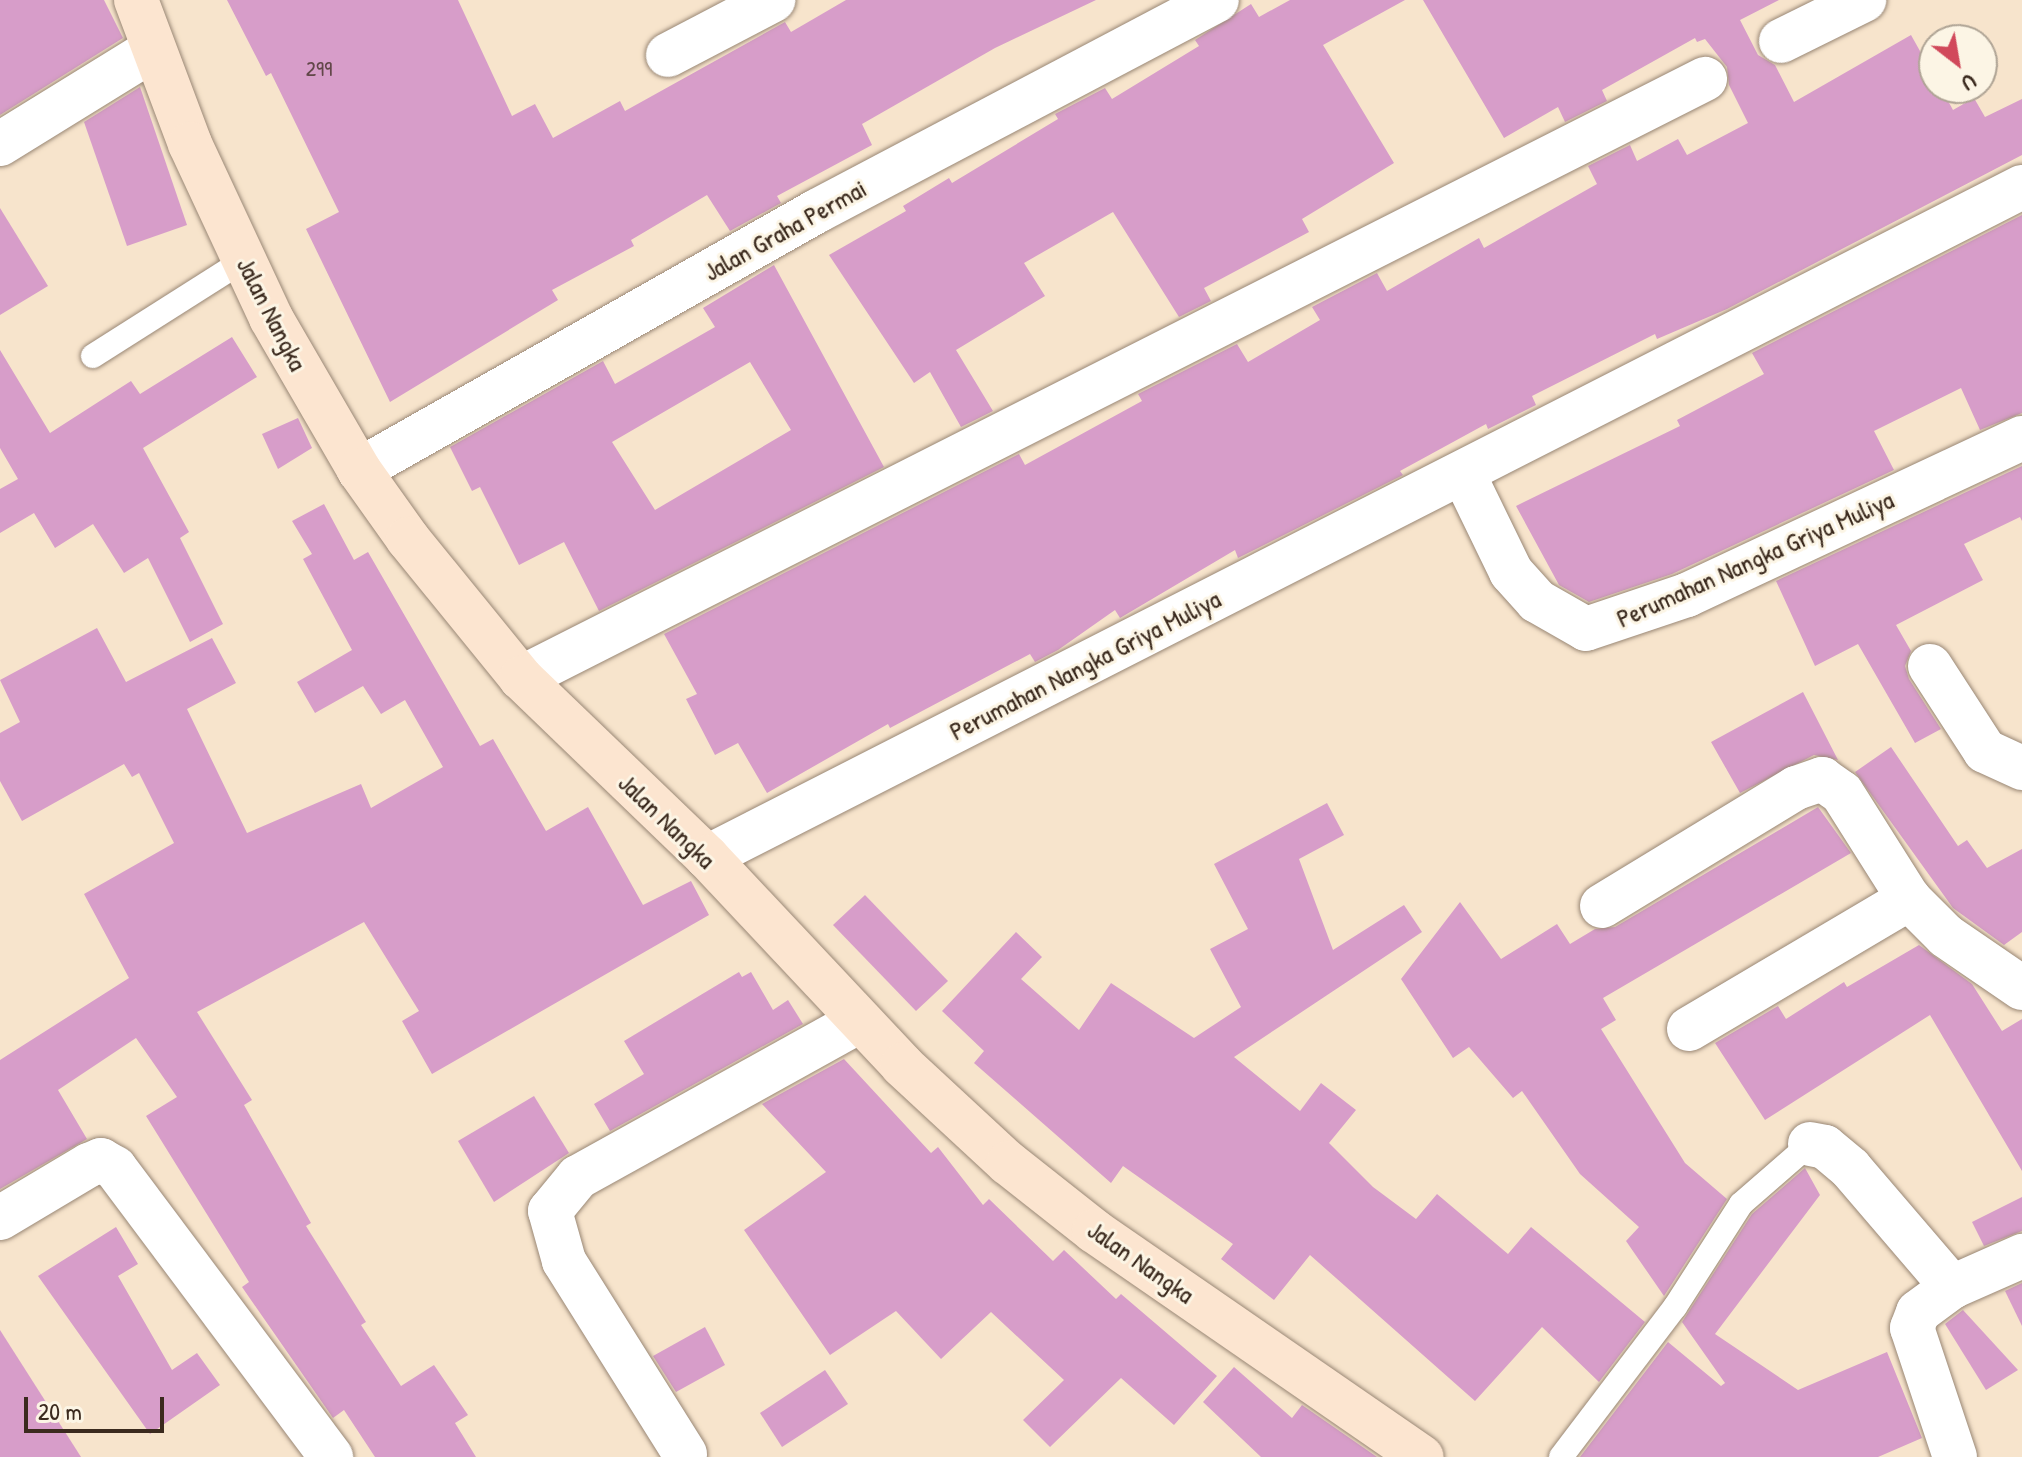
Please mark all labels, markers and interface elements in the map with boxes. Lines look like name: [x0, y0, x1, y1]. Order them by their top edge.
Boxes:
north arrow: [1918, 24, 1998, 104]
house number: 299: [306, 56, 332, 82]
text: U: [1956, 67, 1982, 99]
street label: Jalan Graha Permai: [698, 172, 872, 288]
street label: Jalan Nangka: [230, 252, 314, 376]
street label: Perumahan Nangka Griya Muliya: [1612, 484, 1898, 634]
street label: Perumahan Nangka Griya Muliya: [944, 583, 1226, 747]
street label: Jalan Nangka: [612, 767, 722, 875]
street label: Jalan Nangka: [1082, 1214, 1200, 1310]
scale bar: [28, 1381, 168, 1431]
text: 20 m: [38, 1395, 82, 1427]

